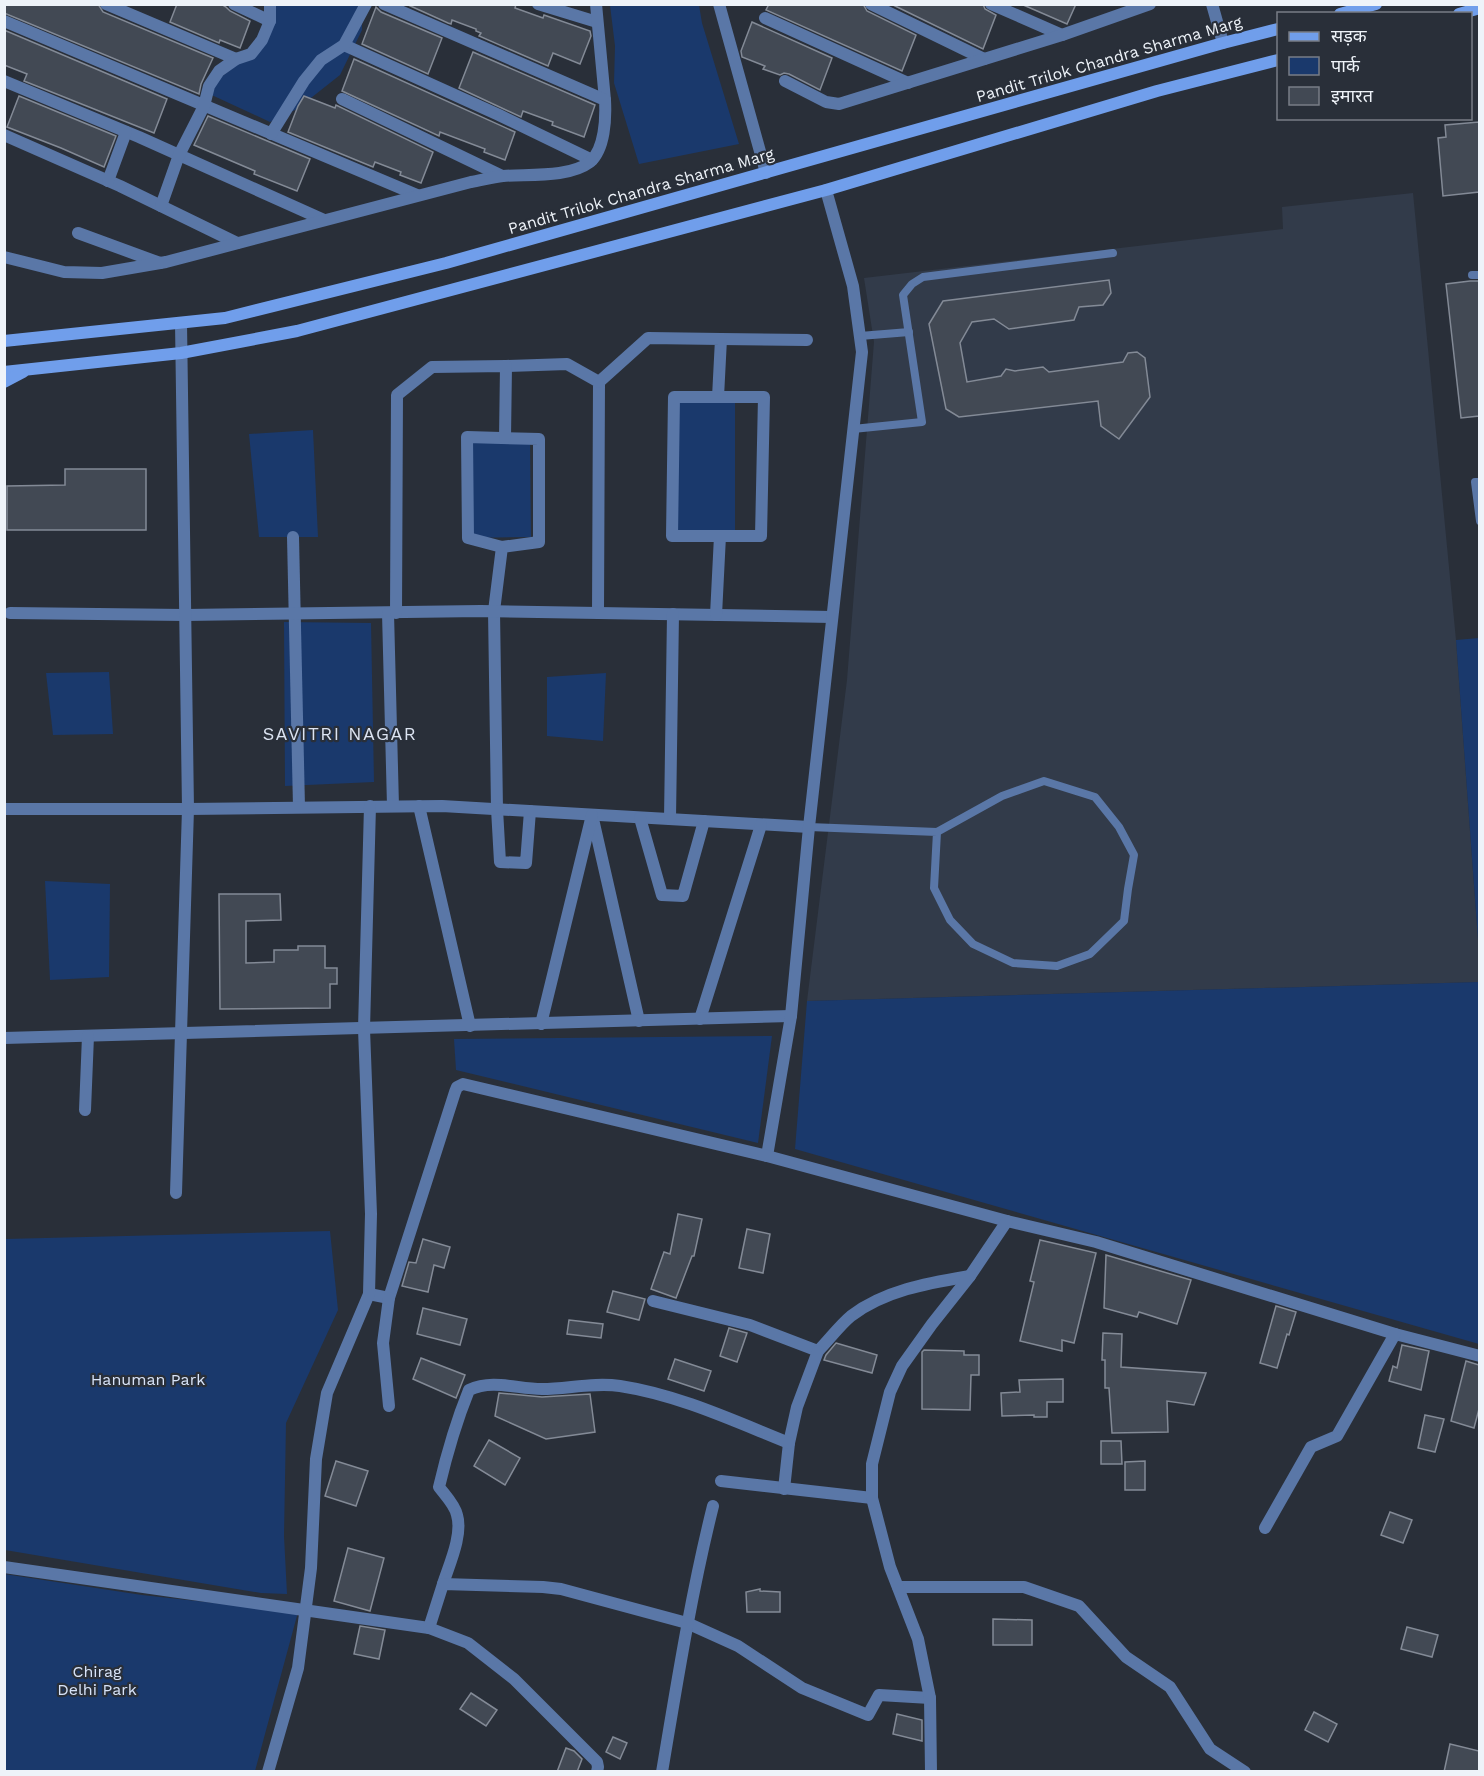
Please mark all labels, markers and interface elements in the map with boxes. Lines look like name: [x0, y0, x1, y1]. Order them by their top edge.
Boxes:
street label: Pandit Trilok Chandra Sharma Marg: [974, 12, 1244, 106]
legend: [1277, 12, 1472, 120]
text: सड़क: [1331, 25, 1368, 46]
text: पार्क: [1331, 55, 1361, 76]
text: इमारत: [1331, 85, 1374, 106]
street label: Pandit Trilok Chandra Sharma Marg: [506, 144, 776, 238]
district label: SAVITRI NAGAR: [263, 723, 417, 744]
park label: Hanuman Park: [91, 1370, 205, 1389]
park label: Chirag Delhi Park: [57, 1662, 137, 1699]

